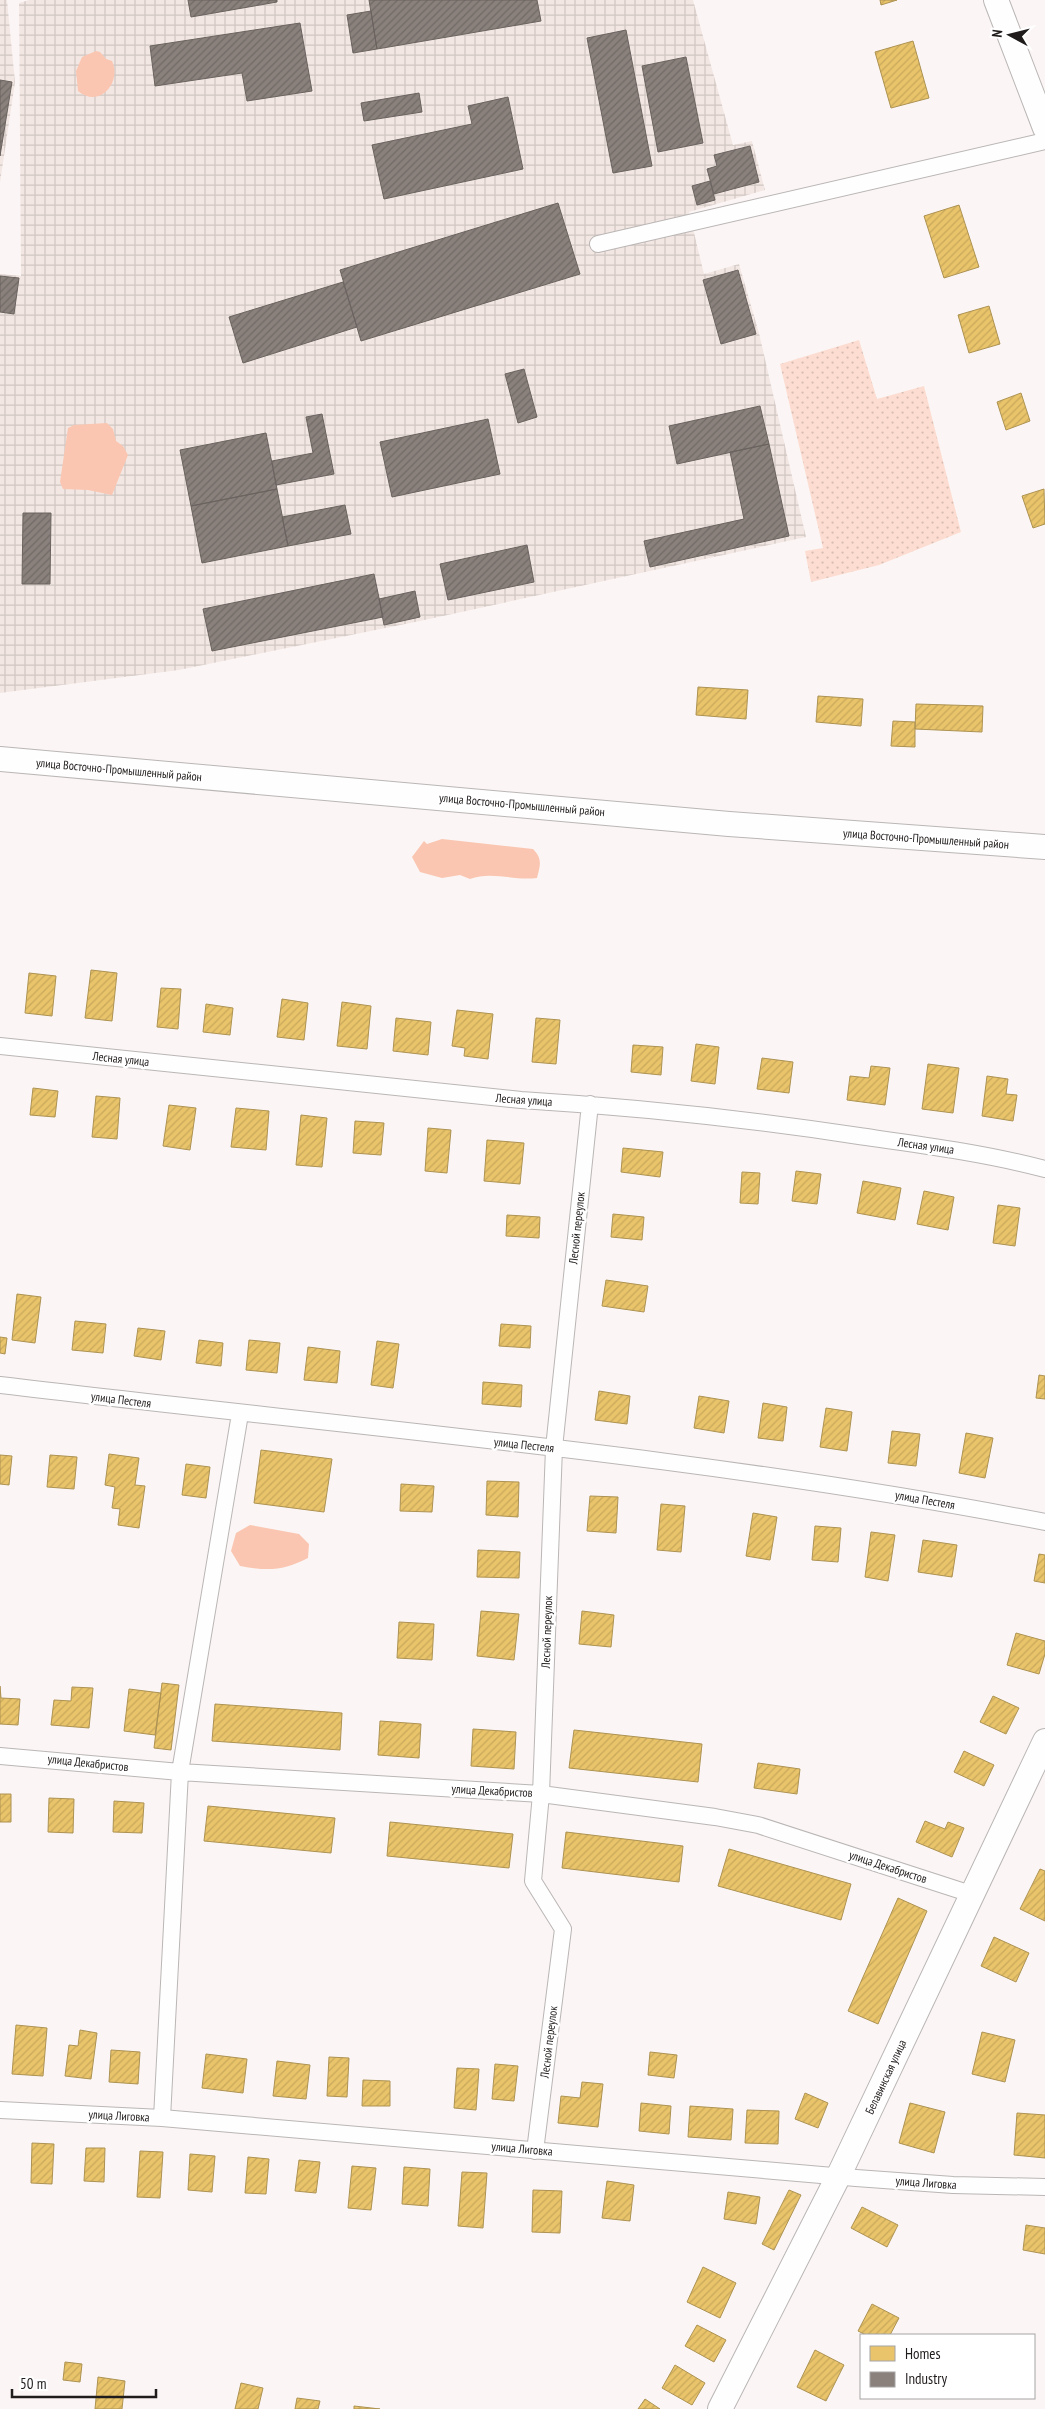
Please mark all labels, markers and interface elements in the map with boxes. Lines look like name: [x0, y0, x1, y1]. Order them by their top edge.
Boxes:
north arrow: [985, 10, 1035, 60]
text: N: [988, 29, 1006, 38]
street label: улица Восточно-Промышленный район: [35, 755, 203, 784]
street label: улица Восточно-Промышленный район: [438, 790, 606, 819]
street label: улица Восточно-Промышленный район: [842, 825, 1010, 852]
street label: Лесная улица: [91, 1048, 150, 1069]
street label: Лесная улица: [494, 1090, 553, 1109]
street label: Лесная улица: [896, 1134, 955, 1157]
street label: Лесной переулок: [565, 1191, 588, 1266]
street label: улица Пестеля: [90, 1388, 152, 1411]
street label: улица Пестеля: [493, 1434, 555, 1455]
street label: улица Пестеля: [894, 1487, 957, 1512]
street label: Лесной переулок: [538, 1595, 555, 1670]
street label: улица Декабристов: [47, 1751, 129, 1774]
street label: улица Декабристов: [451, 1781, 533, 1800]
street label: улица Декабристов: [847, 1847, 929, 1886]
street label: Лесной переулок: [537, 2005, 560, 2080]
street label: Белавинская улица: [862, 2037, 909, 2116]
street label: улица Лиговка: [88, 2106, 150, 2125]
street label: улица Лиговка: [491, 2138, 553, 2159]
street label: улица Лиговка: [895, 2173, 957, 2192]
legend: [860, 2334, 1035, 2399]
text: Homes: [905, 2344, 941, 2363]
scale bar: [12, 2366, 156, 2398]
text: Industry: [905, 2369, 947, 2388]
text: 50 m: [20, 2374, 46, 2393]

